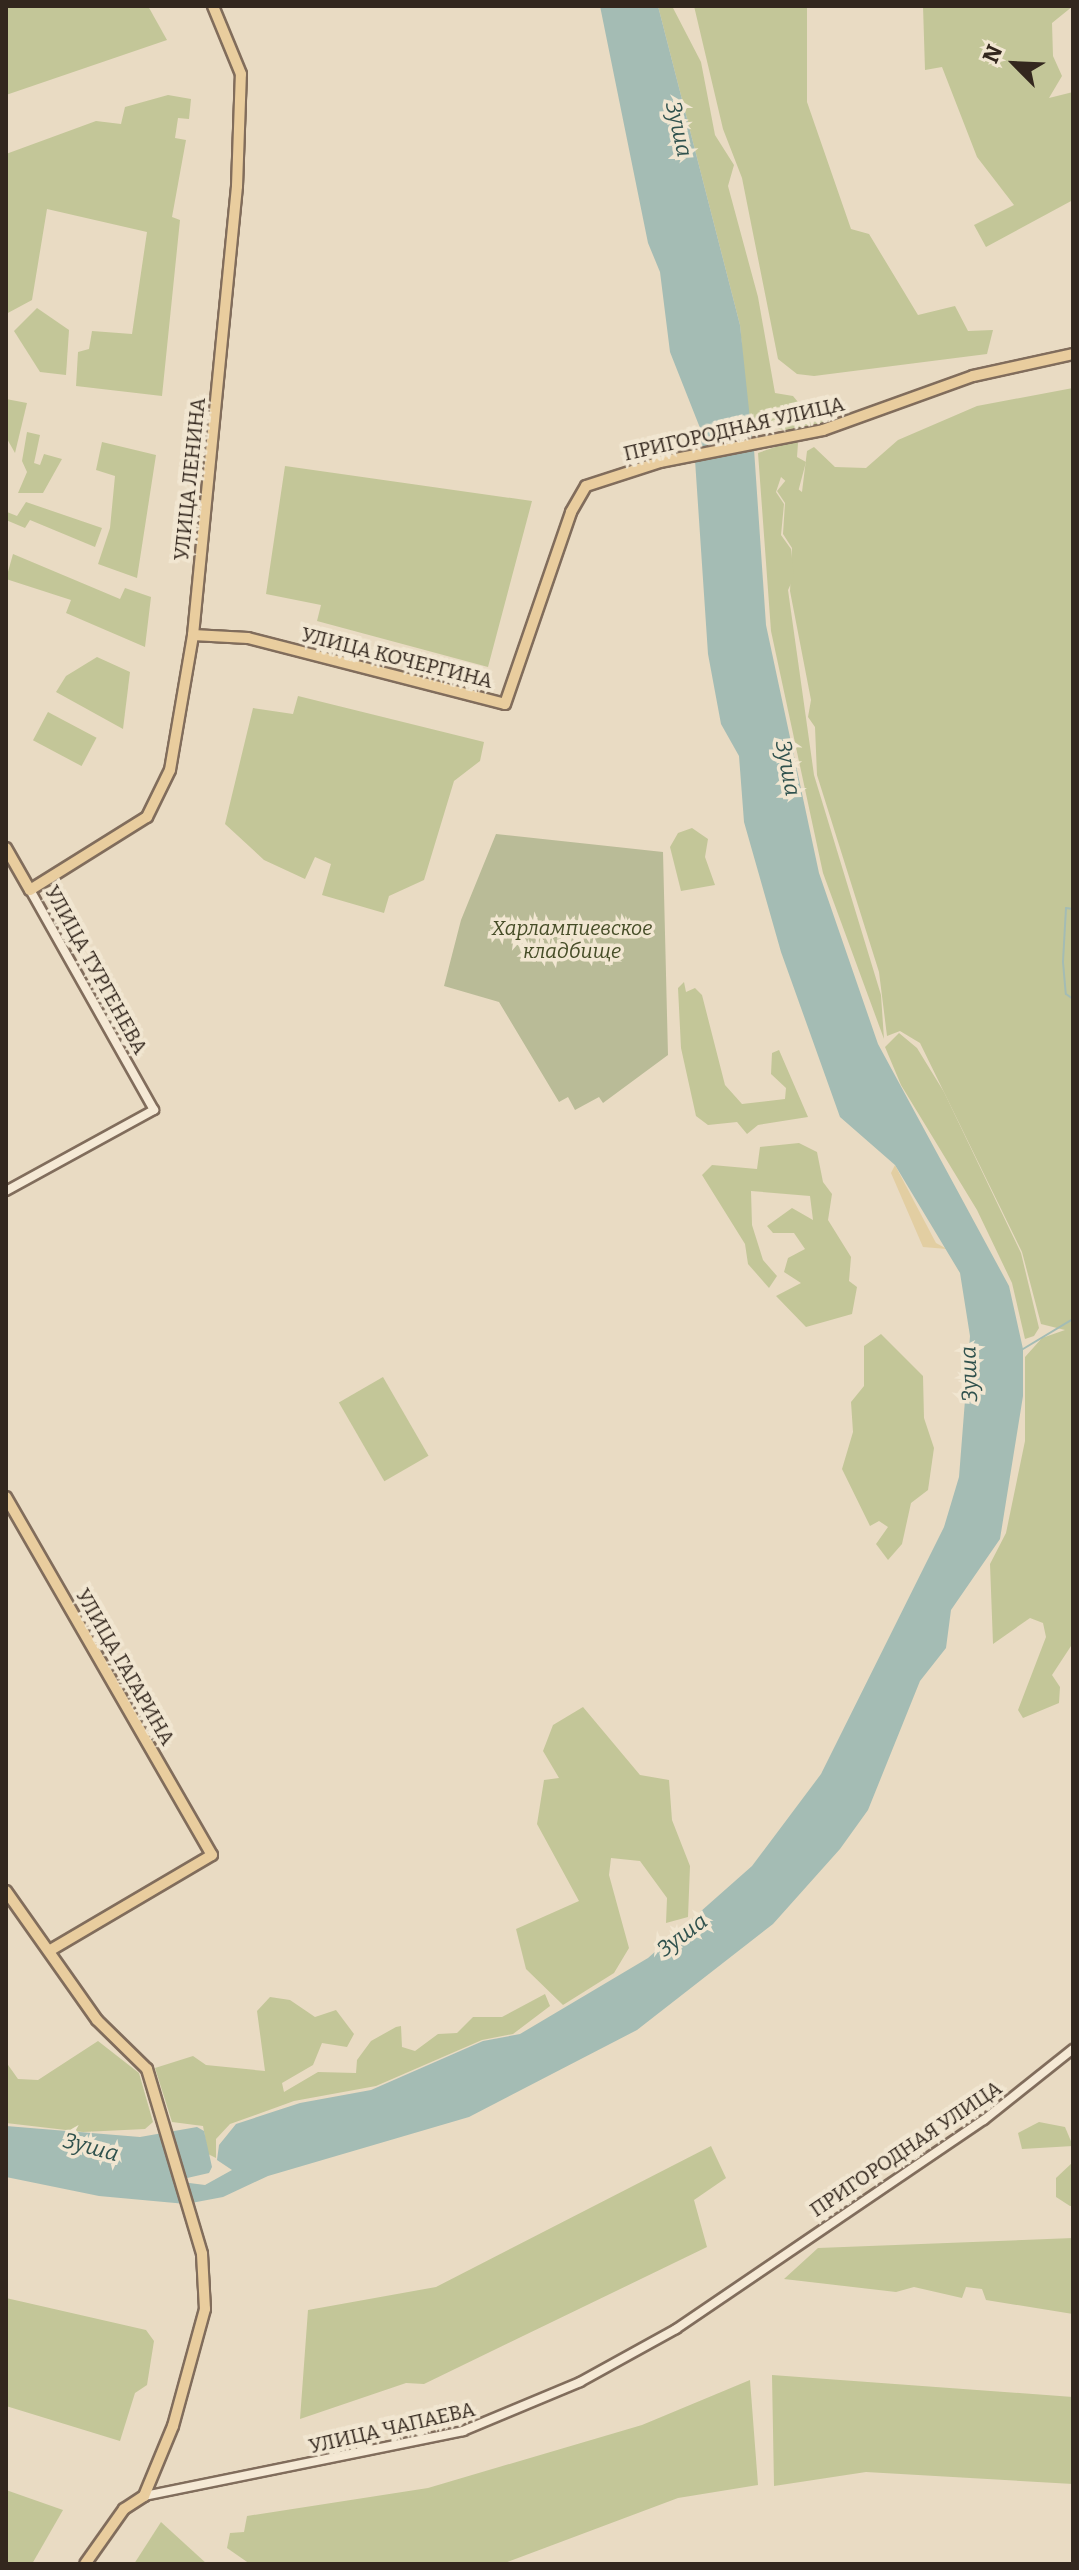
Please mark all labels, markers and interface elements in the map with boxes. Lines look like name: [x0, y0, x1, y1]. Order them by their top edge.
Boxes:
north arrow: [975, 24, 1055, 104]
text: N: [977, 41, 1008, 67]
water label: Зуша: [660, 99, 698, 159]
street label: ПРИГОРОДНАЯ УЛИЦА: [621, 392, 847, 466]
street label: УЛИЦА ЛЕНИНА: [170, 396, 210, 562]
street label: УЛИЦА КОЧЕРГИНА: [299, 623, 495, 693]
water label: Зуша: [770, 738, 806, 798]
street label: УЛИЦА ТУРГЕНЕВА: [40, 882, 152, 1058]
park label: Харлампиевское кладбище: [492, 916, 652, 963]
water label: Зуша: [955, 1345, 983, 1403]
street label: УЛИЦА ГАГАРИНА: [70, 1585, 180, 1749]
water label: Зуша: [652, 1907, 712, 1963]
street label: ПРИГОРОДНАЯ УЛИЦА: [806, 2076, 1006, 2222]
water label: Зуша: [60, 2127, 122, 2167]
street label: УЛИЦА ЧАПАЕВА: [307, 2397, 477, 2459]

